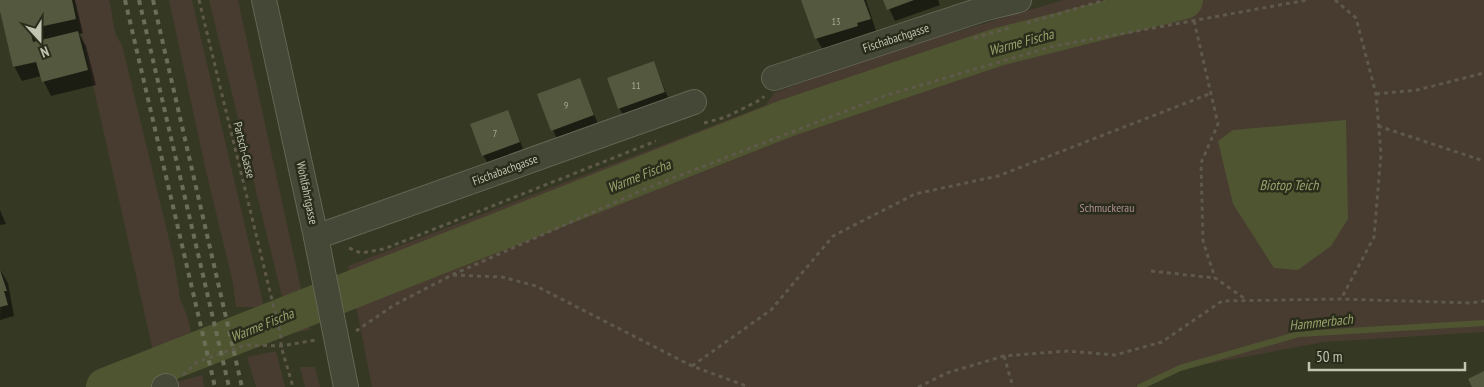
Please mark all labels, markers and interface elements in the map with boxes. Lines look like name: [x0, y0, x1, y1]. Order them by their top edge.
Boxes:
north arrow: [15, 15, 65, 65]
house number: 13: [832, 15, 841, 28]
street label: Fischabachgasse: [861, 20, 931, 55]
water label: Warme Fischa: [987, 24, 1057, 59]
text: N: [38, 42, 51, 62]
house number: 11: [632, 79, 641, 92]
house number: 9: [564, 99, 568, 112]
street label: Partsch-Gasse: [230, 120, 259, 180]
house number: 7: [493, 127, 497, 140]
street label: Fischabachgasse: [470, 151, 540, 188]
water label: Warme Fischa: [605, 155, 675, 197]
street label: Wohlfahrtgasse: [294, 160, 321, 226]
water label: Biotop Teich: [1260, 176, 1319, 194]
park label: Schmuckerau: [1080, 200, 1134, 215]
water label: Warme Fischa: [228, 304, 298, 346]
water label: Hammerbach: [1288, 310, 1354, 334]
scale bar: [1309, 340, 1465, 372]
text: 50 m: [1316, 347, 1342, 366]

